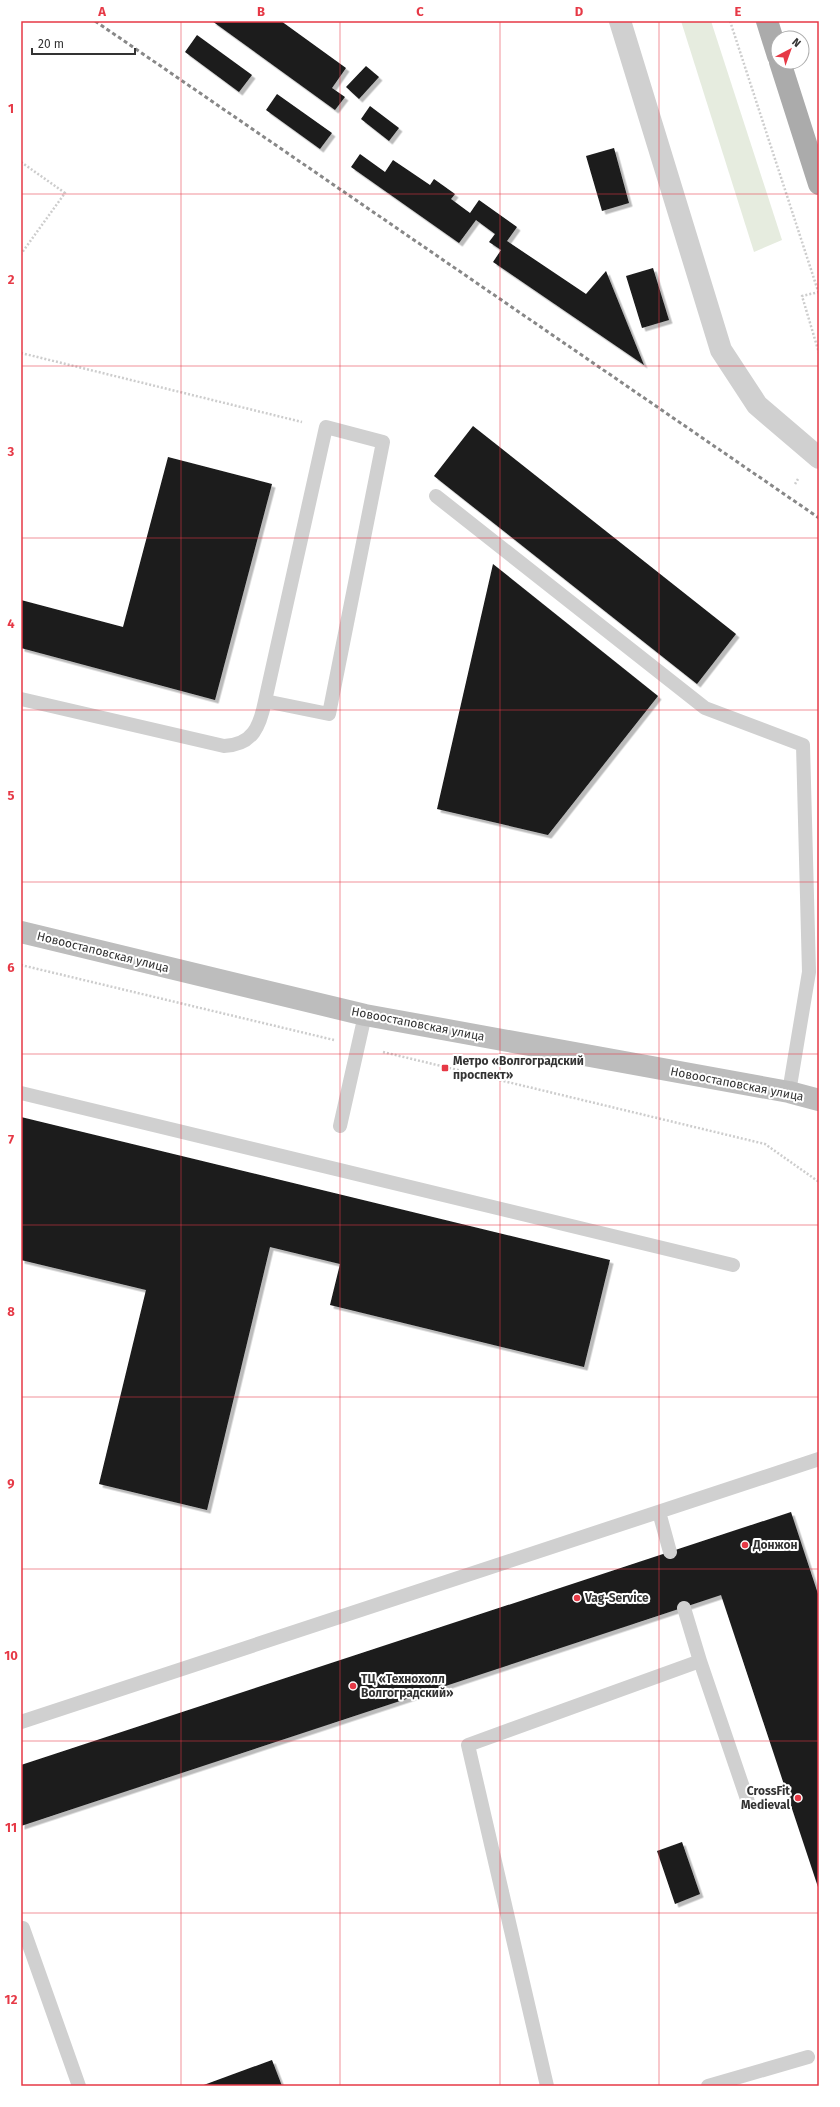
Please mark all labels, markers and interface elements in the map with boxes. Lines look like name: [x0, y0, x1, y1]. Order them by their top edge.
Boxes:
text: A: [97, 4, 106, 19]
text: B: [257, 4, 265, 19]
text: C: [416, 4, 424, 19]
text: D: [575, 4, 584, 19]
text: E: [735, 4, 742, 19]
scale bar: [32, 30, 135, 56]
north arrow: [770, 30, 810, 70]
text: N: [789, 36, 803, 50]
text: 20 m: [38, 37, 64, 51]
text: 1: [8, 101, 14, 116]
text: 2: [8, 272, 15, 287]
text: 3: [7, 444, 15, 459]
text: 4: [7, 616, 15, 631]
text: 5: [8, 788, 15, 803]
street label: Новоостаповская улица: [36, 929, 170, 975]
text: 6: [7, 960, 15, 975]
street label: Новоостаповская улица: [350, 1004, 486, 1044]
place label: Метро «Волгоградский проспект»: [453, 1054, 584, 1082]
marker: Метро «Волгоградский проспект»: [440, 1063, 450, 1073]
street label: Новоостаповская улица: [669, 1064, 805, 1104]
text: 7: [8, 1132, 14, 1147]
text: 8: [7, 1304, 15, 1319]
text: 9: [7, 1476, 15, 1491]
place label: Донжон: [752, 1538, 798, 1552]
marker: Донжон: [740, 1540, 750, 1550]
place label: Vag-Service: [584, 1591, 649, 1605]
marker: Vag-Service: [572, 1593, 582, 1603]
text: 10: [4, 1648, 18, 1663]
place label: ТЦ «Технохолл Волгоградский»: [361, 1672, 454, 1700]
marker: ТЦ «Технохолл Волгоградский»: [348, 1681, 358, 1691]
place label: CrossFit Medieval: [741, 1784, 790, 1812]
marker: CrossFit Medieval: [793, 1793, 803, 1803]
text: 11: [5, 1820, 17, 1835]
text: 12: [5, 1992, 18, 2007]

